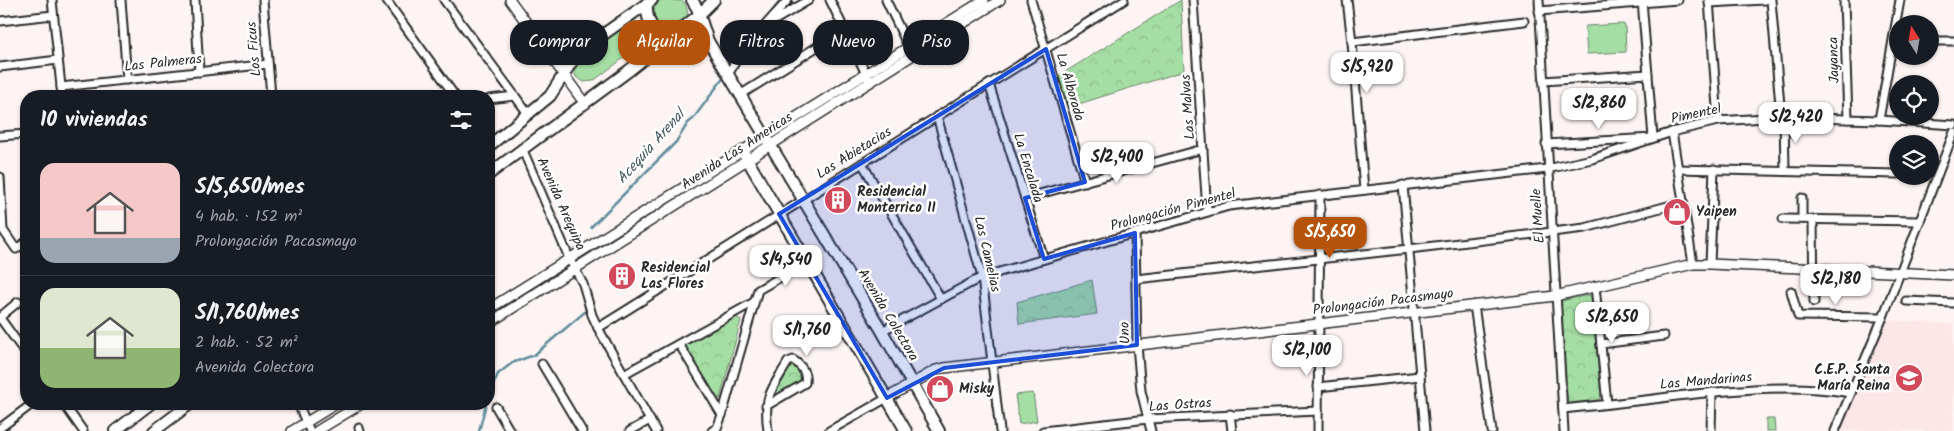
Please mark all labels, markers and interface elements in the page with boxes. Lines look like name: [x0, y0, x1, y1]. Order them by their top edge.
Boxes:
north arrow: [1889, 15, 1939, 65]
map controls: [1889, 15, 1939, 185]
chip: Comprar: [510, 20, 608, 65]
chip: Alquilar: [618, 20, 710, 65]
chip: Filtros: [720, 20, 803, 65]
chip: Nuevo: [813, 20, 893, 65]
chip: Piso: [903, 20, 969, 65]
street label: Los Ficus: [241, 21, 267, 77]
street label: Jayanca: [1822, 36, 1846, 84]
street label: Las Palmeras: [123, 48, 203, 78]
street label: La Alborada: [1050, 50, 1090, 124]
pin: S/5,920: [1321, 52, 1413, 94]
text: S/5,920: [1341, 55, 1393, 80]
street label: Las Malvas: [1175, 74, 1201, 140]
button: locate: [1889, 75, 1939, 125]
pin: S/2,860: [1553, 88, 1645, 130]
text: S/2,860: [1572, 91, 1626, 116]
street label: Pimentel: [1669, 98, 1724, 130]
water label: Acequia Arenal: [611, 102, 693, 190]
pin: S/2,420: [1750, 102, 1842, 144]
text: 10 viviendas: [40, 104, 148, 137]
text: S/2,420: [1769, 105, 1823, 130]
icon: filters: [447, 106, 475, 134]
street label: Avenida Las Americas: [677, 107, 797, 195]
street label: Las Abietacias: [812, 121, 896, 185]
street label: La Encalada: [1007, 130, 1049, 206]
button: layers: [1889, 135, 1939, 185]
pin: S/2,400: [1071, 142, 1163, 184]
text: S/2,400: [1091, 145, 1143, 170]
street label: Avenida Arequipa: [531, 154, 591, 254]
text: S/5,650/mes: [195, 171, 305, 204]
place label: Residencial Monterrico II: [857, 181, 936, 219]
icon: home: [80, 183, 140, 243]
street label: Prolongación Pimentel: [1108, 183, 1239, 237]
building icon: Residencial Monterrico II: [823, 185, 853, 215]
street label: El Muelle: [1525, 187, 1551, 244]
shop icon: Yaipen: [1662, 197, 1692, 227]
place label: Yaipen: [1696, 201, 1737, 223]
text: 4 hab. · 152 m²: [195, 204, 302, 229]
street label: Las Camelias: [968, 214, 1006, 294]
pin: S/5,650: [1284, 216, 1376, 259]
text: S/5,650: [1305, 220, 1355, 245]
text: Prolongación Pacasmayo: [195, 229, 357, 254]
pin: S/4,540: [740, 244, 832, 287]
text: S/4,540: [760, 248, 812, 273]
place label: Residencial Las Flores: [641, 257, 710, 295]
building icon: Residencial Las Flores: [607, 261, 637, 291]
pin: S/2,180: [1790, 264, 1882, 306]
street label: Avenida Colectora: [852, 265, 924, 365]
text: S/2,180: [1811, 267, 1861, 292]
street label: Prolongación Pacasmayo: [1311, 282, 1455, 322]
text: S/1,760/mes: [195, 297, 300, 330]
pin: S/2,650: [1566, 302, 1658, 344]
text: S/2,650: [1586, 305, 1638, 330]
icon: home: [80, 308, 140, 368]
pin: S/1,760: [761, 314, 853, 357]
text: S/1,760: [784, 318, 830, 343]
street label: Uno: [1114, 322, 1136, 344]
text: 2 hab. · 52 m²: [195, 330, 298, 355]
pin: S/2,100: [1261, 334, 1353, 377]
text: S/2,100: [1283, 338, 1331, 363]
text: Avenida Colectora: [195, 355, 314, 380]
place label: C.E.P. Santa María Reina: [1815, 359, 1890, 397]
school or university icon: C.E.P. Santa María Reina: [1894, 363, 1924, 393]
street label: Las Mandarinas: [1659, 366, 1753, 396]
shop icon: Misky: [925, 374, 955, 404]
place label: Misky: [959, 378, 995, 400]
street label: Las Ostras: [1148, 392, 1212, 418]

